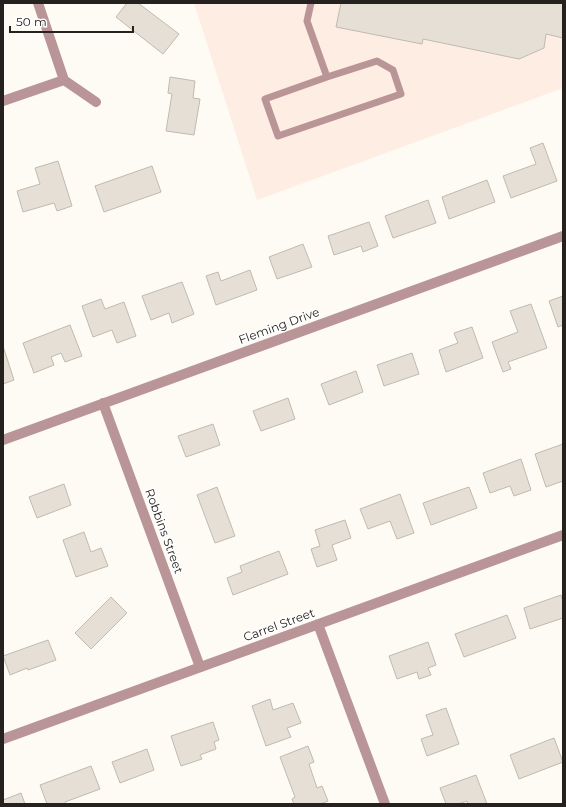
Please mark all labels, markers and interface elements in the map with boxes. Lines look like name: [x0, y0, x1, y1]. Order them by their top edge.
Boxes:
scale bar: [10, 8, 133, 34]
text: 50 m: [16, 14, 47, 29]
street label: Fleming Drive: [236, 304, 321, 347]
street label: Robbins Street: [142, 486, 187, 575]
street label: Carrel Street: [241, 605, 317, 644]

